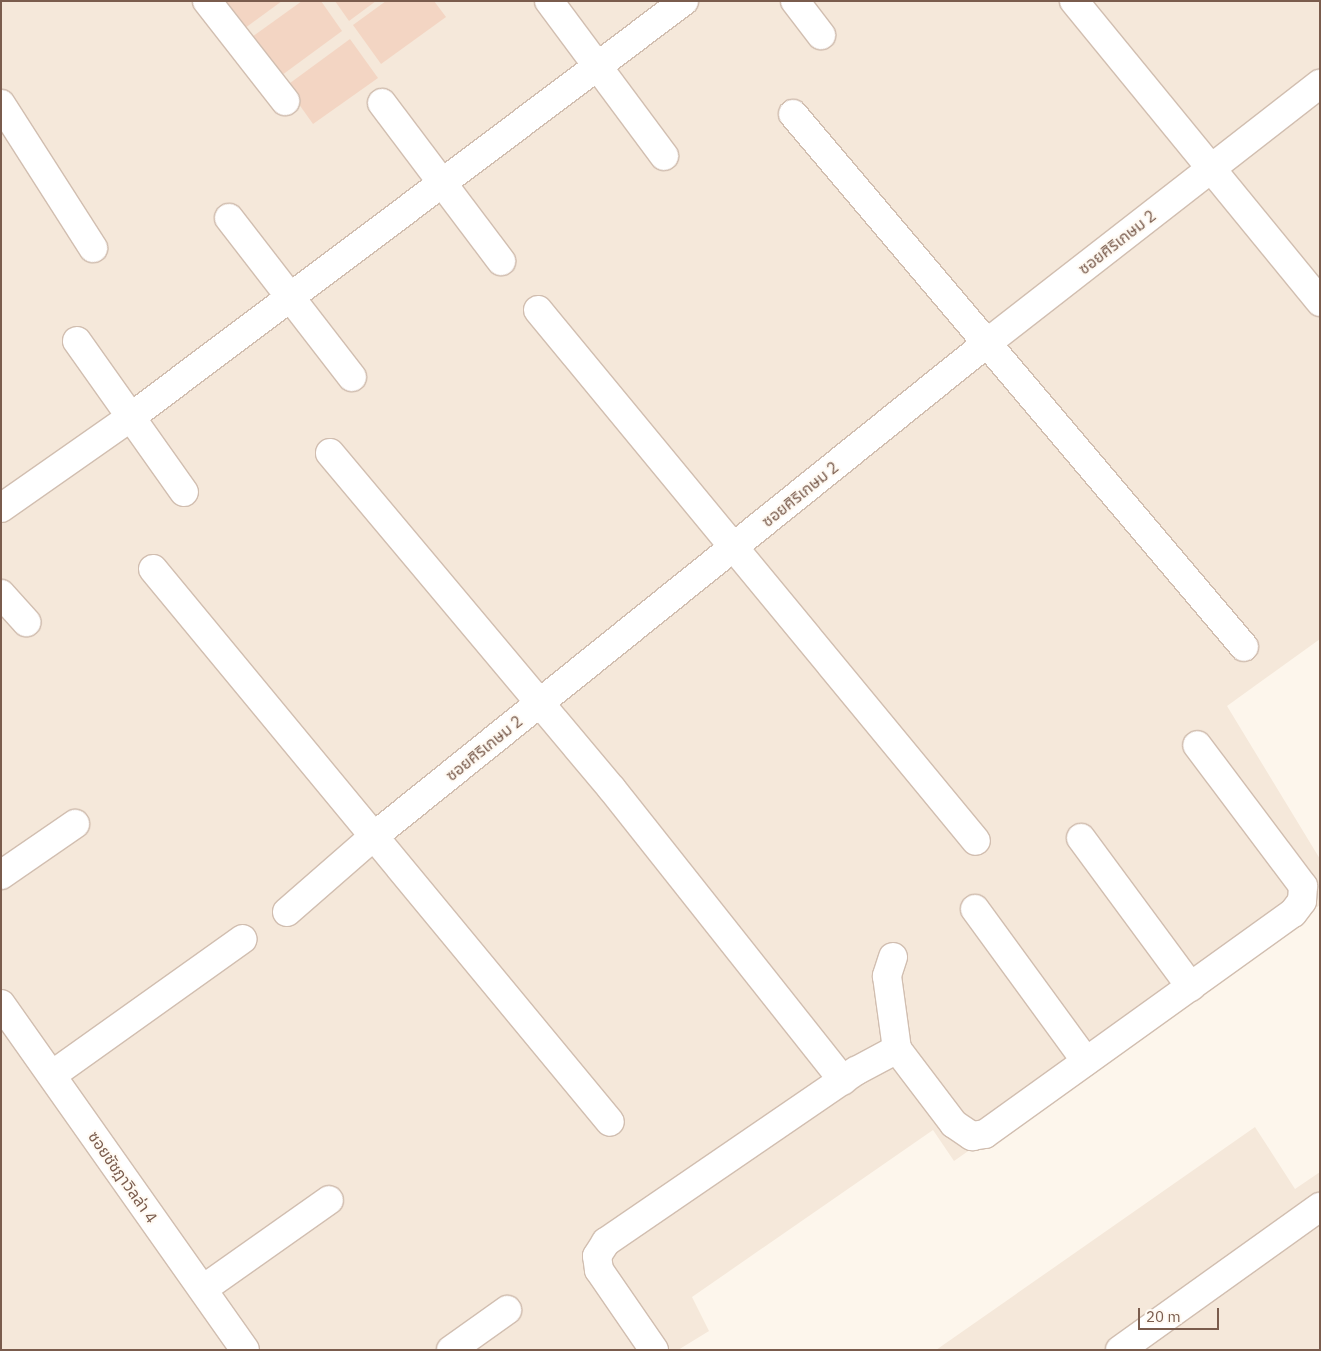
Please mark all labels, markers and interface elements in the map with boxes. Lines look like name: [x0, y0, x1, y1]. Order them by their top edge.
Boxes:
street label: ซอยศิริเกษม 2: [1074, 206, 1160, 278]
street label: ซอยศิริเกษม 2: [758, 457, 842, 531]
street label: ซอยศิริเกษม 2: [442, 711, 526, 785]
street label: ซอยชัชฎาวิลล่า 4: [84, 1128, 162, 1226]
scale bar: [1141, 1298, 1222, 1330]
text: 20 m: [1146, 1307, 1181, 1326]

